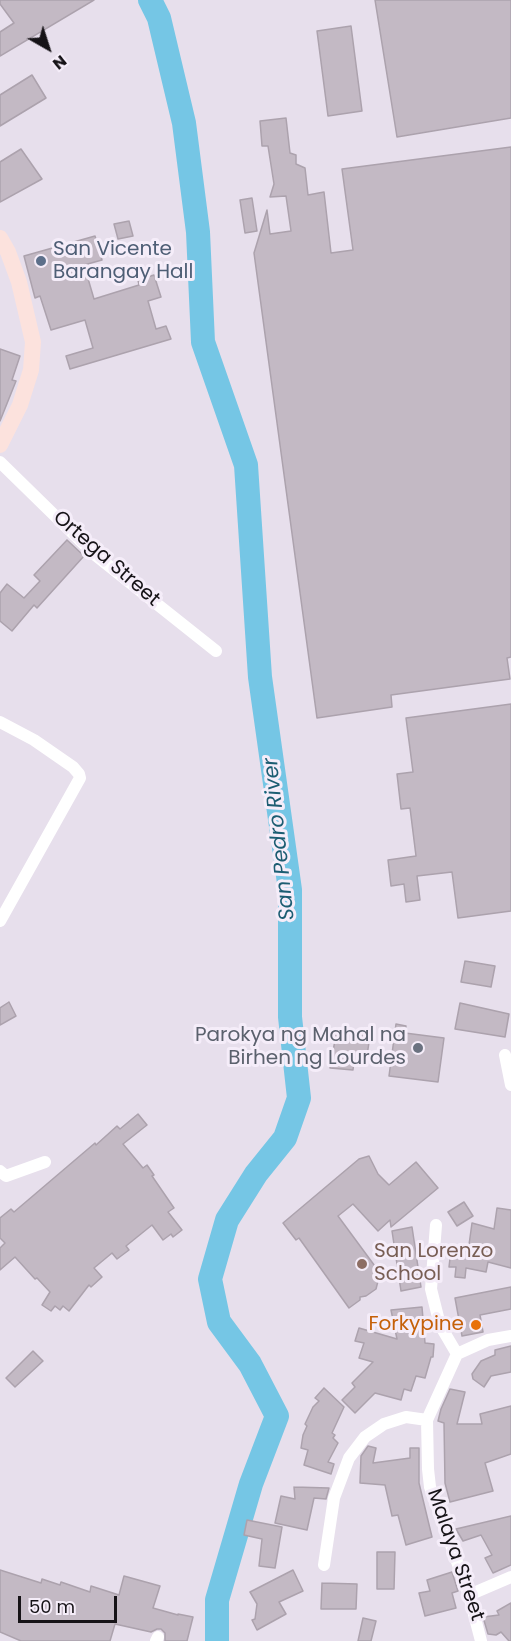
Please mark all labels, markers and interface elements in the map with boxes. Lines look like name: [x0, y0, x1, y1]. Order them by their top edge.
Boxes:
north arrow: [18, 18, 78, 78]
text: N: [48, 50, 72, 75]
place label: San Vicente Barangay Hall: [53, 238, 193, 285]
marker: San Vicente Barangay Hall: [34, 254, 48, 268]
street label: Ortega Street: [48, 506, 164, 612]
water label: San Pedro River: [259, 756, 301, 922]
place label: Parokya ng Mahal na Birhen ng Lourdes: [195, 1024, 406, 1071]
marker: Parokya ng Mahal na Birhen ng Lourdes: [411, 1041, 425, 1055]
place label: San Lorenzo School: [374, 1240, 493, 1287]
marker: San Lorenzo School: [355, 1257, 369, 1271]
place label: Forkypine: [368, 1313, 464, 1337]
marker: Forkypine: [469, 1318, 483, 1332]
street label: Malaya Street: [421, 1486, 489, 1624]
scale bar: [21, 1584, 120, 1622]
text: 50 m: [29, 1594, 75, 1619]

